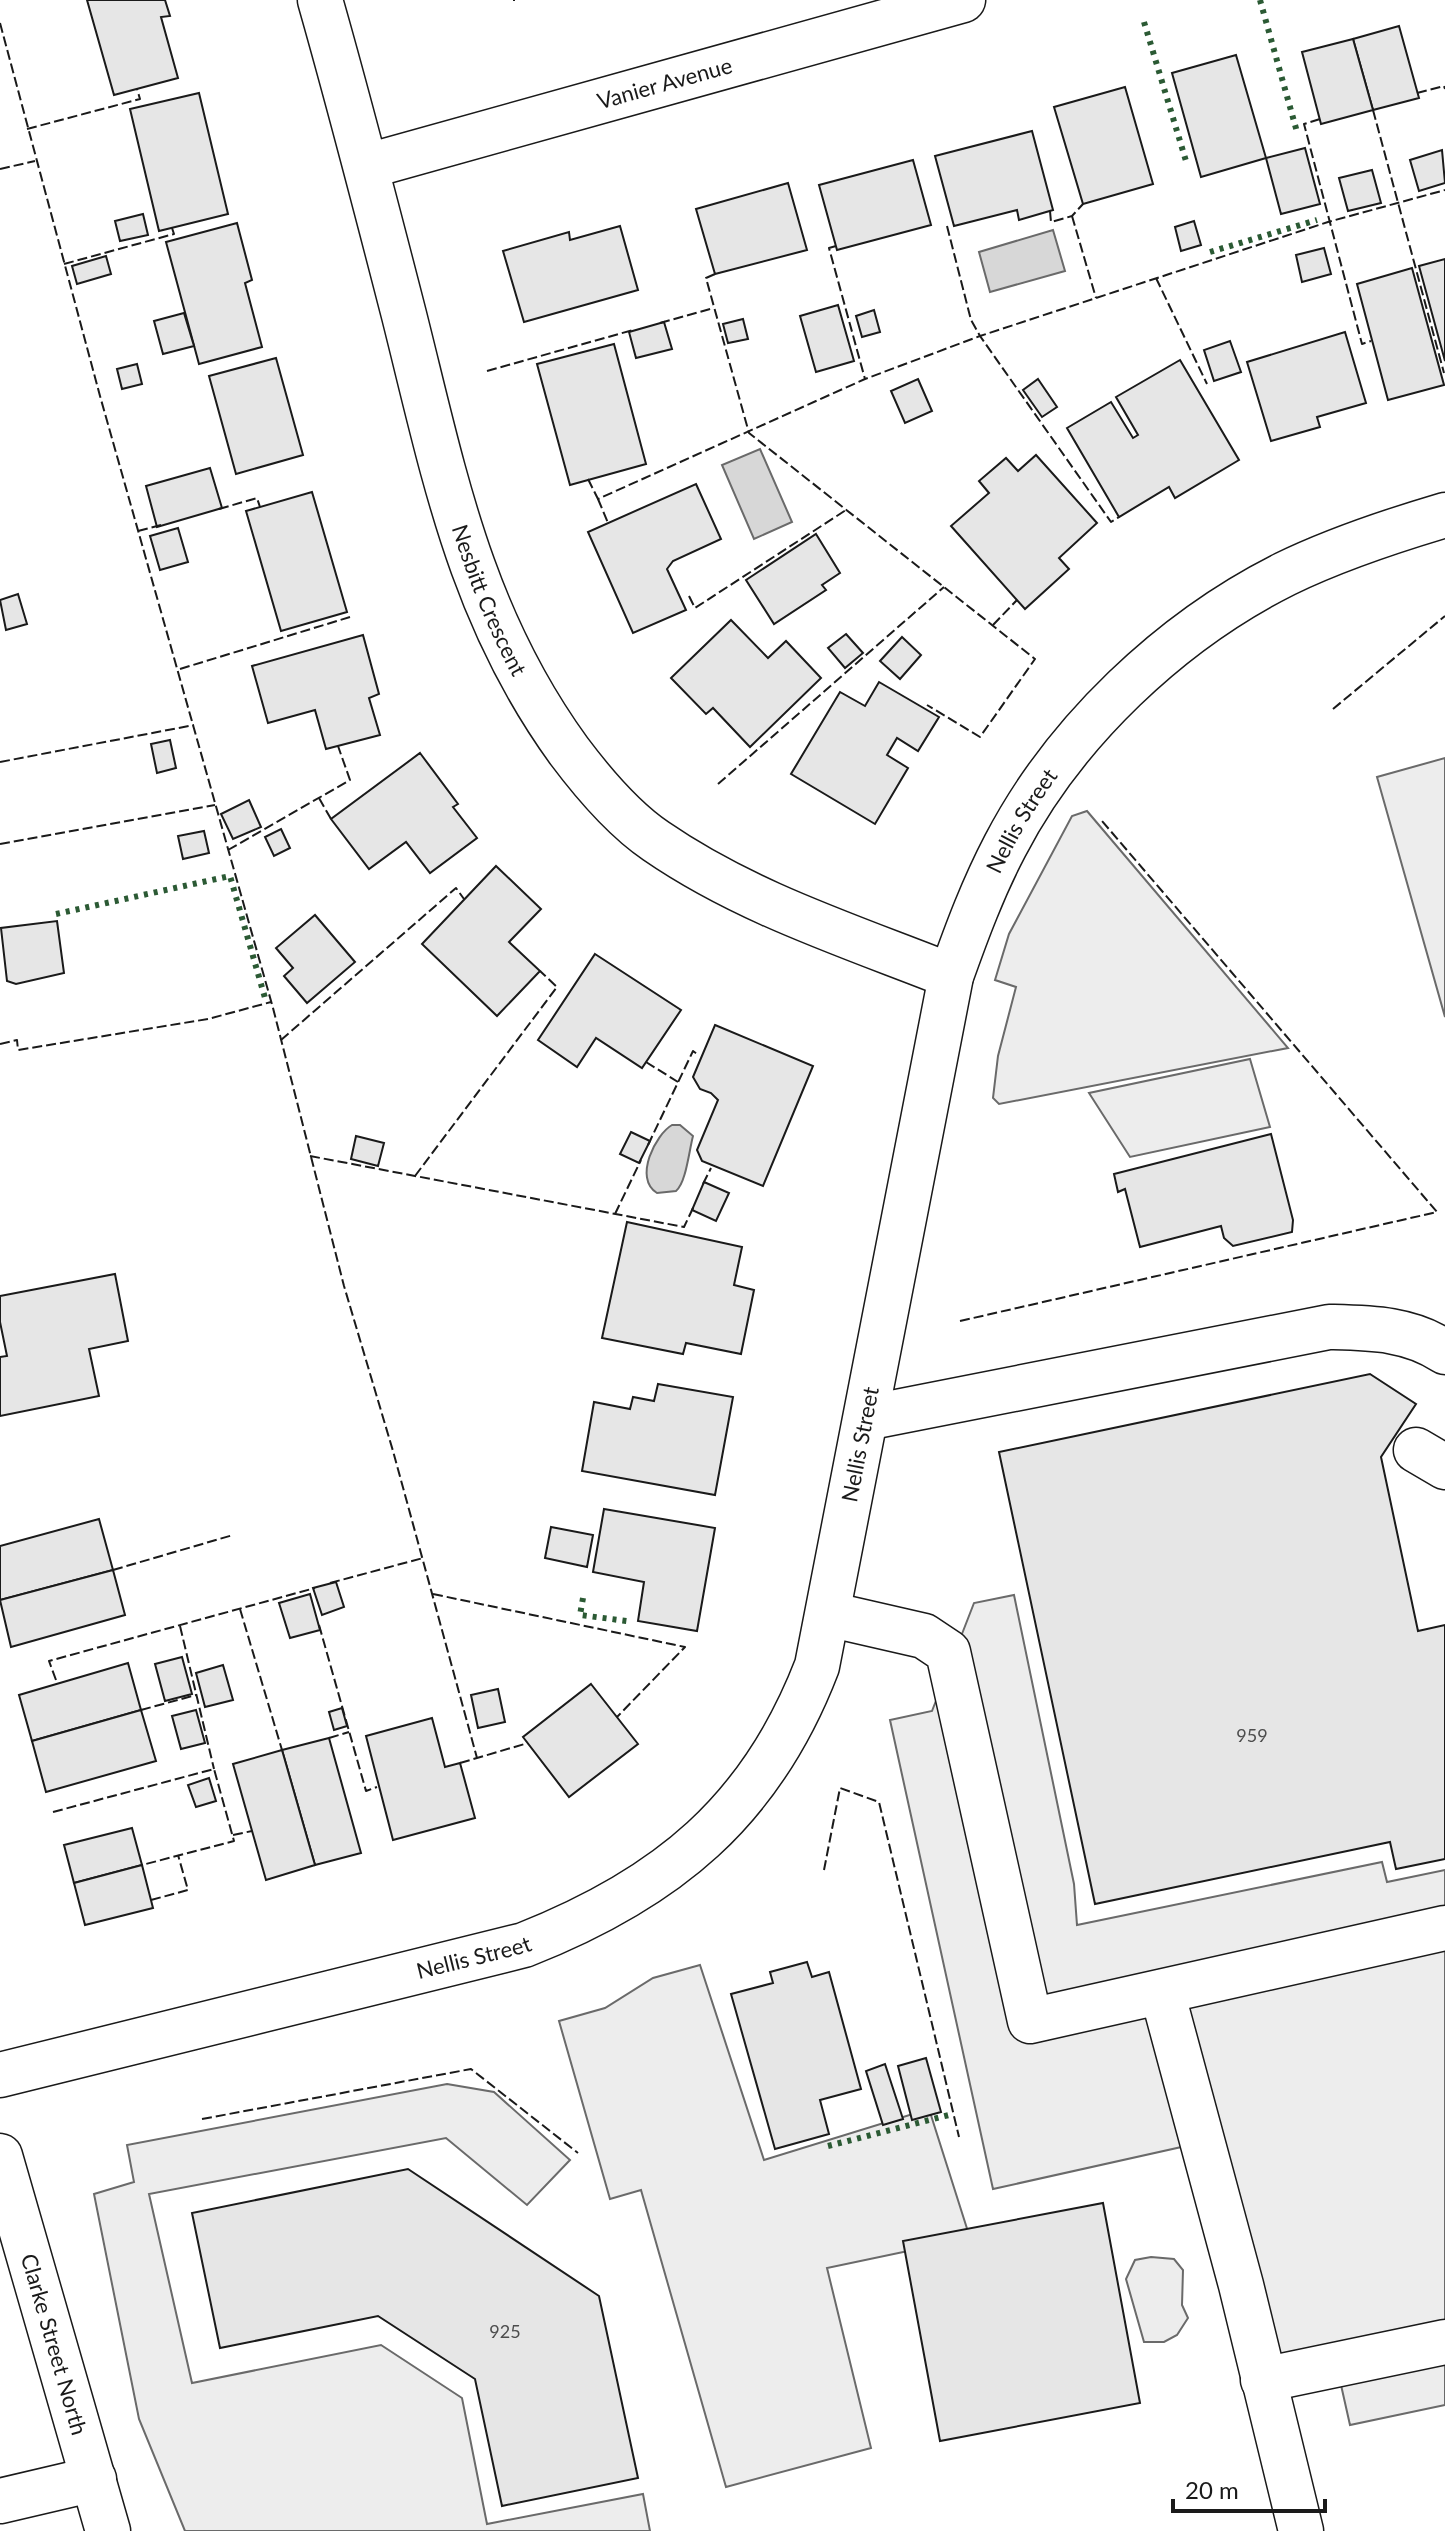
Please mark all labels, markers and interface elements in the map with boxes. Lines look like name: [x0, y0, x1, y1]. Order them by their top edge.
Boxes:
street label: Vanier Avenue: [594, 51, 735, 114]
street label: Nesbitt Crescent: [447, 521, 533, 680]
street label: Nellis Street: [980, 763, 1062, 877]
street label: Nellis Street: [835, 1384, 884, 1504]
house number: 959: [1236, 1724, 1268, 1746]
street label: Nellis Street: [414, 1930, 535, 1984]
street label: Clarke Street North: [16, 2250, 94, 2438]
house number: 925: [489, 2320, 521, 2342]
scale bar: [1173, 2463, 1325, 2513]
text: 20 m: [1185, 2475, 1239, 2504]

